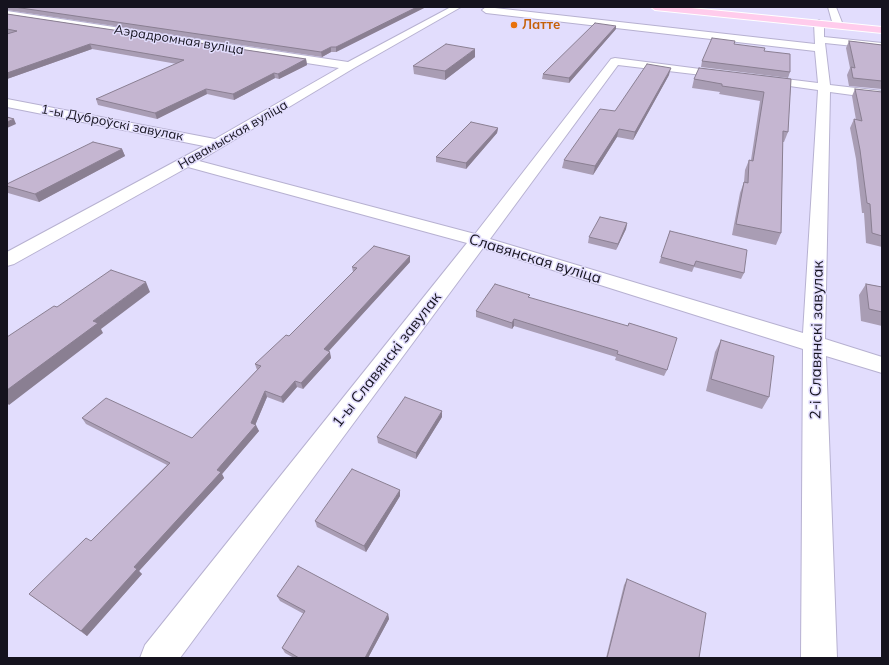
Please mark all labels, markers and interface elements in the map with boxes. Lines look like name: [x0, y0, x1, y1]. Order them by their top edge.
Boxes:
place label: Латте: [522, 17, 560, 33]
marker: Латте: [509, 20, 519, 30]
street label: Аэрадромная вуліца: [113, 22, 245, 58]
street label: Навамыская вуліца: [175, 97, 291, 173]
street label: 1-ы Дуброўскі завулак: [39, 102, 185, 144]
street label: Славянская вуліца: [467, 230, 603, 288]
street label: 2-і Славянскі завулак: [807, 260, 827, 420]
street label: 1-ы Славянскі завулак: [329, 289, 445, 431]

